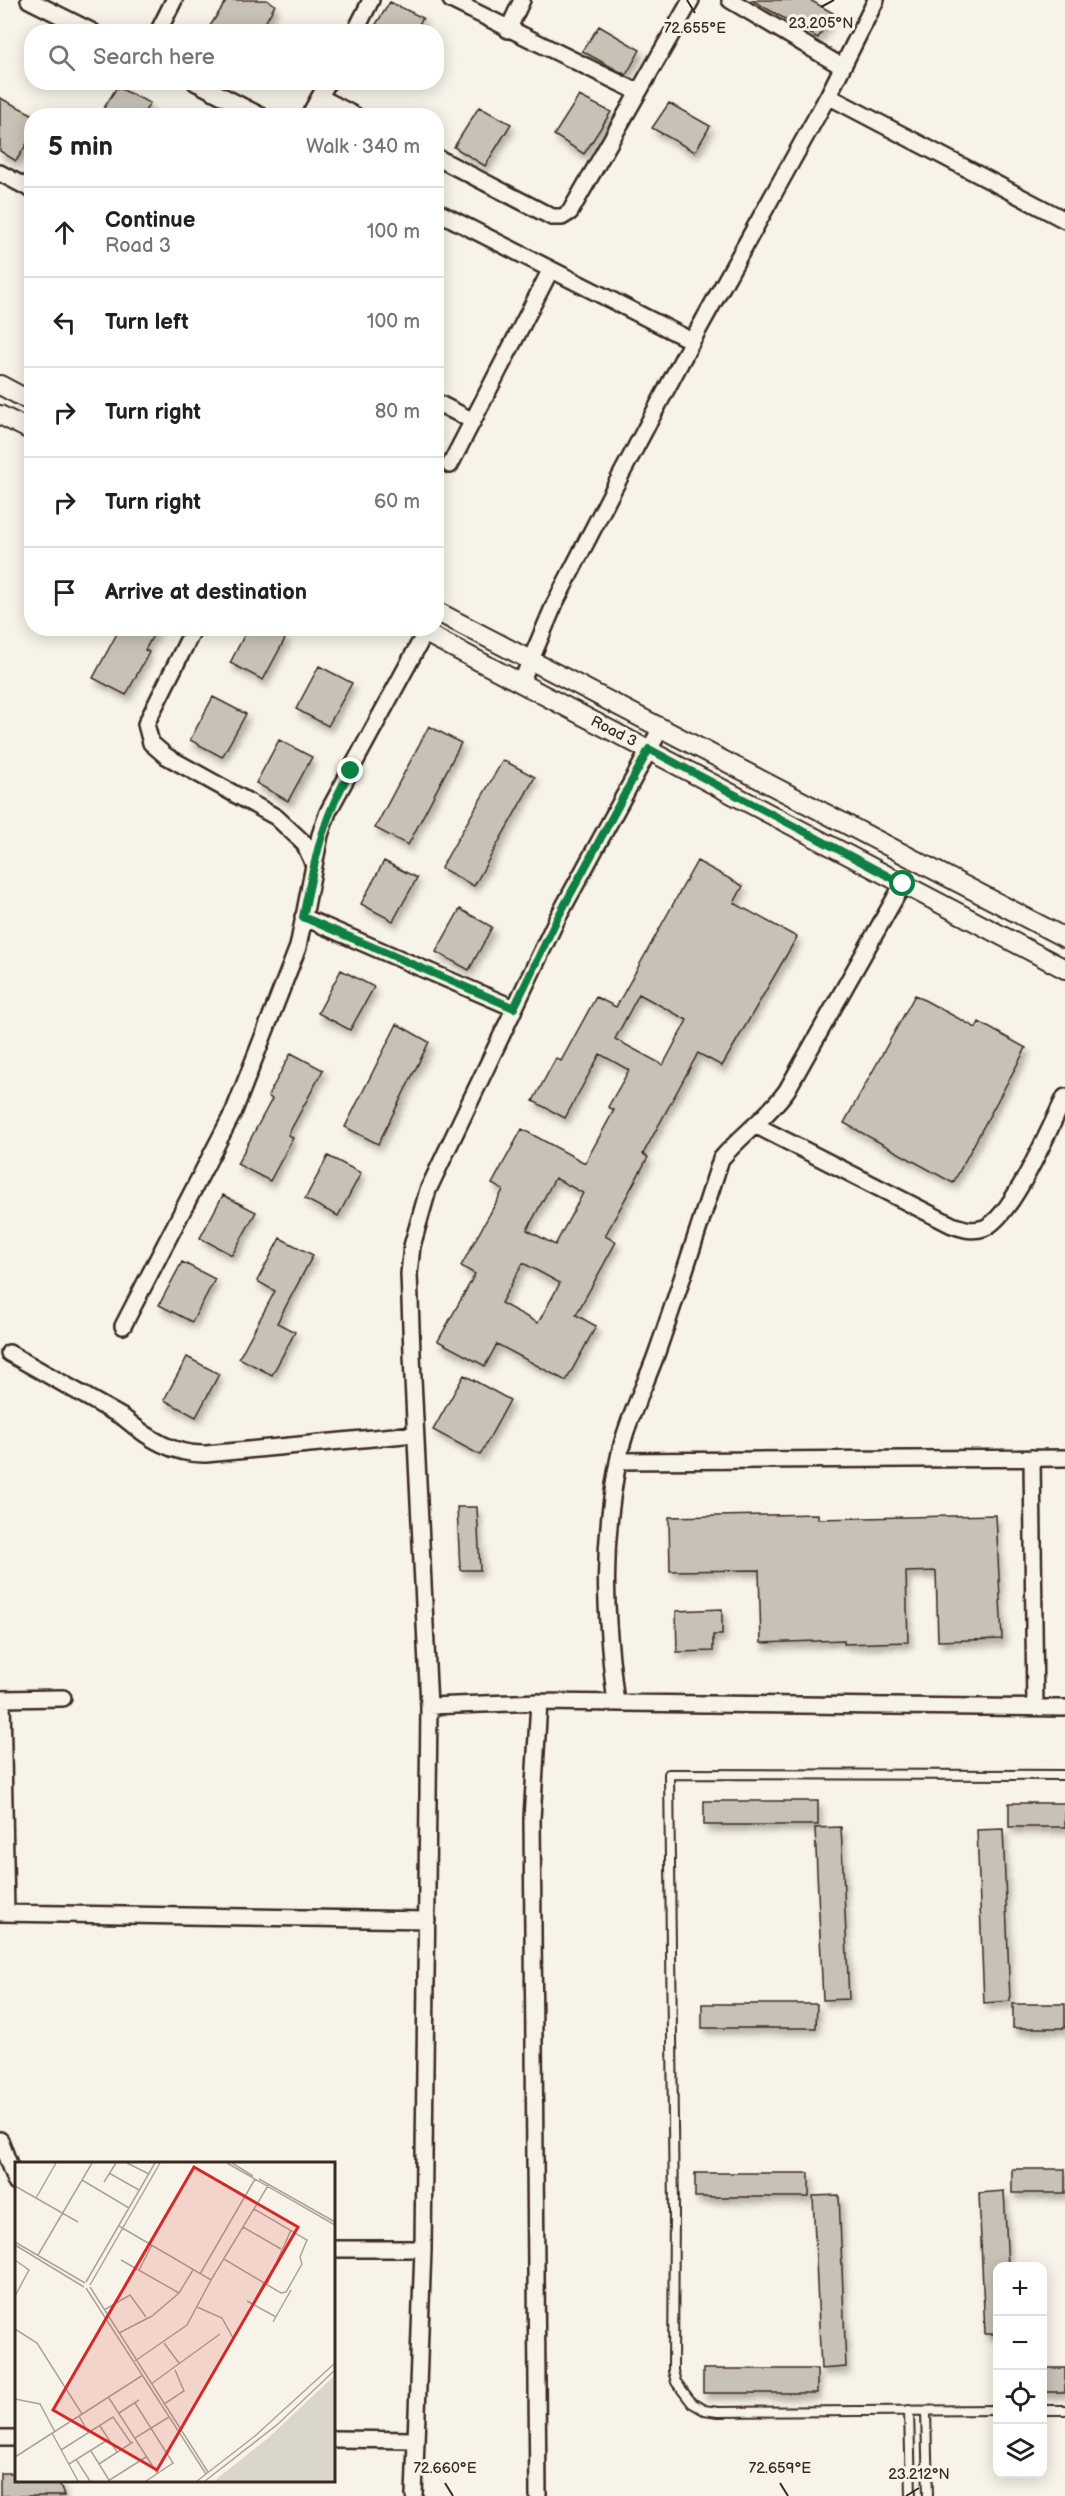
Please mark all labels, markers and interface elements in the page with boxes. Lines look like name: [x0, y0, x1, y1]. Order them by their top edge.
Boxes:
text: 23.205°N: [789, 14, 853, 33]
text: 72.655°E: [664, 19, 726, 38]
search box: [24, 24, 444, 90]
icon: search: [45, 41, 78, 74]
text: Search here: [93, 44, 215, 71]
text: 5 min: [48, 132, 113, 163]
text: Walk · 340 m: [306, 135, 420, 159]
text: Continue: [105, 207, 195, 234]
icon: ahead: [48, 216, 81, 249]
text: 100 m: [367, 220, 420, 244]
text: Road 3: [105, 234, 171, 258]
icon: left: [48, 306, 81, 339]
text: Turn left: [105, 309, 189, 336]
text: 100 m: [367, 310, 420, 334]
icon: right: [48, 396, 81, 429]
text: Turn right: [105, 399, 201, 426]
text: 80 m: [375, 400, 420, 424]
icon: right: [48, 486, 81, 519]
text: Turn right: [105, 489, 201, 516]
text: 60 m: [374, 490, 420, 514]
icon: arrive: [48, 576, 81, 609]
text: Arrive at destination: [105, 579, 307, 606]
street label: Road 3: [587, 712, 640, 751]
route end: [337, 757, 363, 783]
route start: [889, 870, 915, 896]
inset map: [15, 2162, 334, 2481]
map controls: [993, 2262, 1047, 2478]
button: +: [993, 2262, 1047, 2316]
button: −: [993, 2316, 1047, 2370]
button: locate: [993, 2370, 1047, 2424]
button: layers: [993, 2424, 1047, 2478]
text: 72.660°E: [413, 2459, 477, 2478]
text: 72.659°E: [749, 2459, 811, 2478]
text: 23.212°N: [888, 2465, 950, 2484]

